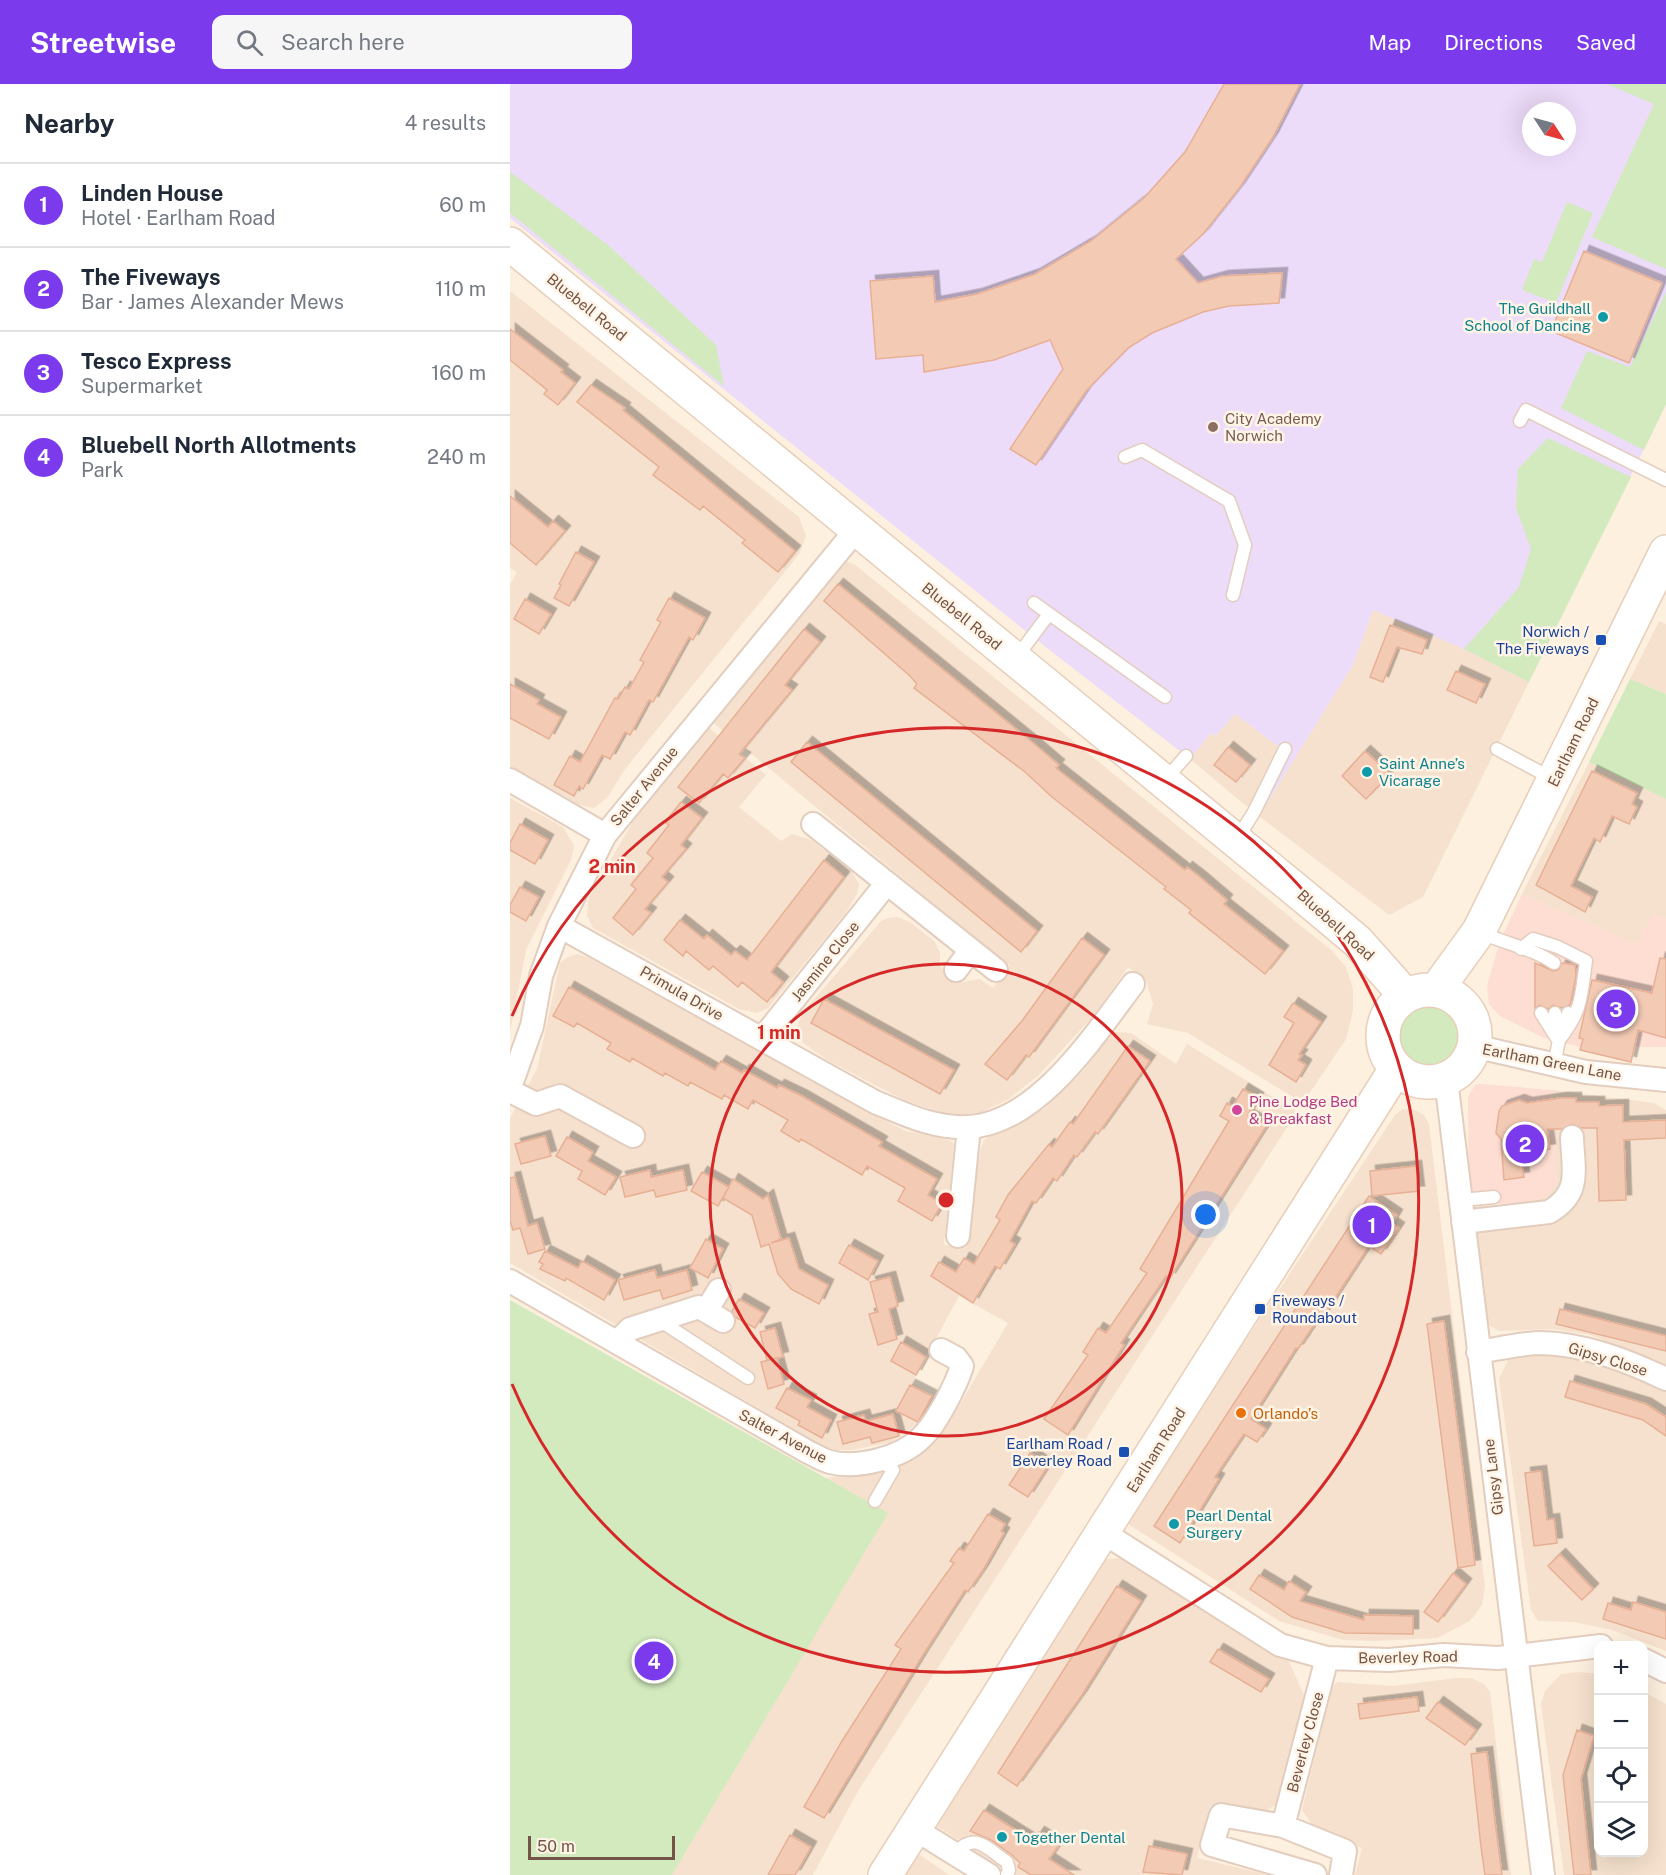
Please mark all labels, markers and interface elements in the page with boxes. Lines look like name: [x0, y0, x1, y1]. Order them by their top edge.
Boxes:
search box: [212, 15, 632, 69]
text: Streetwise: [30, 26, 176, 59]
icon: search: [233, 26, 266, 59]
text: Search here: [281, 29, 405, 55]
text: Map: [1369, 30, 1411, 55]
text: Directions: [1444, 30, 1543, 55]
text: Saved: [1576, 30, 1636, 55]
north arrow: [1522, 102, 1576, 156]
text: Nearby: [24, 108, 114, 139]
text: 4 results: [405, 111, 486, 135]
text: Linden House: [81, 180, 223, 206]
text: 1: [39, 193, 48, 217]
text: 60 m: [439, 193, 486, 217]
text: Hotel · Earlham Road: [81, 206, 275, 230]
text: The Fiveways: [81, 264, 221, 290]
street label: Bluebell Road: [544, 270, 630, 344]
text: 2: [37, 277, 50, 301]
text: 110 m: [435, 277, 486, 301]
text: Bar · James Alexander Mews: [81, 290, 344, 314]
place label: The Guildhall School of Dancing: [1464, 300, 1591, 334]
marker: The Guildhall School of Dancing: [1596, 310, 1610, 324]
text: Tesco Express: [81, 348, 232, 374]
text: 3: [37, 361, 50, 385]
text: 160 m: [431, 361, 486, 385]
text: Supermarket: [81, 374, 203, 398]
place label: City Academy Norwich: [1225, 410, 1321, 444]
marker: City Academy Norwich: [1206, 420, 1220, 434]
text: Bluebell North Allotments: [81, 432, 356, 458]
text: 4: [37, 445, 50, 469]
text: 240 m: [427, 445, 486, 469]
text: Park: [81, 458, 124, 482]
street label: Bluebell Road: [919, 579, 1005, 653]
place label: Norwich / The Fiveways: [1496, 623, 1590, 657]
marker: Norwich / The Fiveways: [1594, 633, 1608, 647]
street label: Earlham Road: [1544, 695, 1602, 789]
street label: Salter Avenue: [607, 743, 681, 829]
place label: Saint Anne’s Vicarage: [1379, 755, 1465, 789]
marker: Saint Anne’s Vicarage: [1360, 765, 1374, 779]
text: 2 min: [588, 856, 636, 877]
street label: Bluebell Road: [1294, 886, 1378, 964]
street label: Jasmine Close: [788, 918, 862, 1004]
street label: Primula Drive: [637, 962, 727, 1024]
pin: 3: [1596, 986, 1636, 1032]
text: 1 min: [757, 1022, 801, 1043]
street label: Earlham Green Lane: [1481, 1040, 1623, 1084]
place label: Pine Lodge Bed & Breakfast: [1249, 1093, 1358, 1127]
marker: Pine Lodge Bed & Breakfast: [1230, 1103, 1244, 1117]
pin: 2: [1506, 1122, 1544, 1166]
centre of rings: [936, 1190, 956, 1210]
your location: [1191, 1200, 1220, 1229]
pin: 1: [1352, 1202, 1392, 1248]
place label: Fiveways / Roundabout: [1272, 1292, 1357, 1326]
marker: Fiveways / Roundabout: [1253, 1302, 1267, 1316]
street label: Gipsy Close: [1566, 1339, 1650, 1379]
street label: Earlham Road: [1123, 1404, 1189, 1496]
place label: Orlando’s: [1253, 1405, 1318, 1422]
street label: Salter Avenue: [736, 1406, 830, 1466]
marker: Orlando’s: [1234, 1406, 1248, 1420]
place label: Earlham Road / Beverley Road: [1006, 1435, 1113, 1469]
street label: Gipsy Lane: [1480, 1438, 1506, 1516]
marker: Earlham Road / Beverley Road: [1117, 1445, 1131, 1459]
place label: Pearl Dental Surgery: [1186, 1507, 1272, 1541]
marker: Pearl Dental Surgery: [1167, 1517, 1181, 1531]
pin: 4: [634, 1638, 674, 1684]
map controls: [1594, 1641, 1648, 1857]
button: +: [1594, 1641, 1648, 1695]
street label: Beverley Road: [1358, 1648, 1458, 1666]
street label: Beverley Close: [1283, 1690, 1327, 1794]
button: −: [1594, 1695, 1648, 1749]
button: locate: [1594, 1749, 1648, 1803]
button: layers: [1594, 1803, 1648, 1857]
place label: Together Dental: [1014, 1829, 1126, 1846]
marker: Together Dental: [995, 1830, 1009, 1844]
scale bar: [528, 1833, 675, 1860]
text: 50 m: [537, 1837, 575, 1856]

